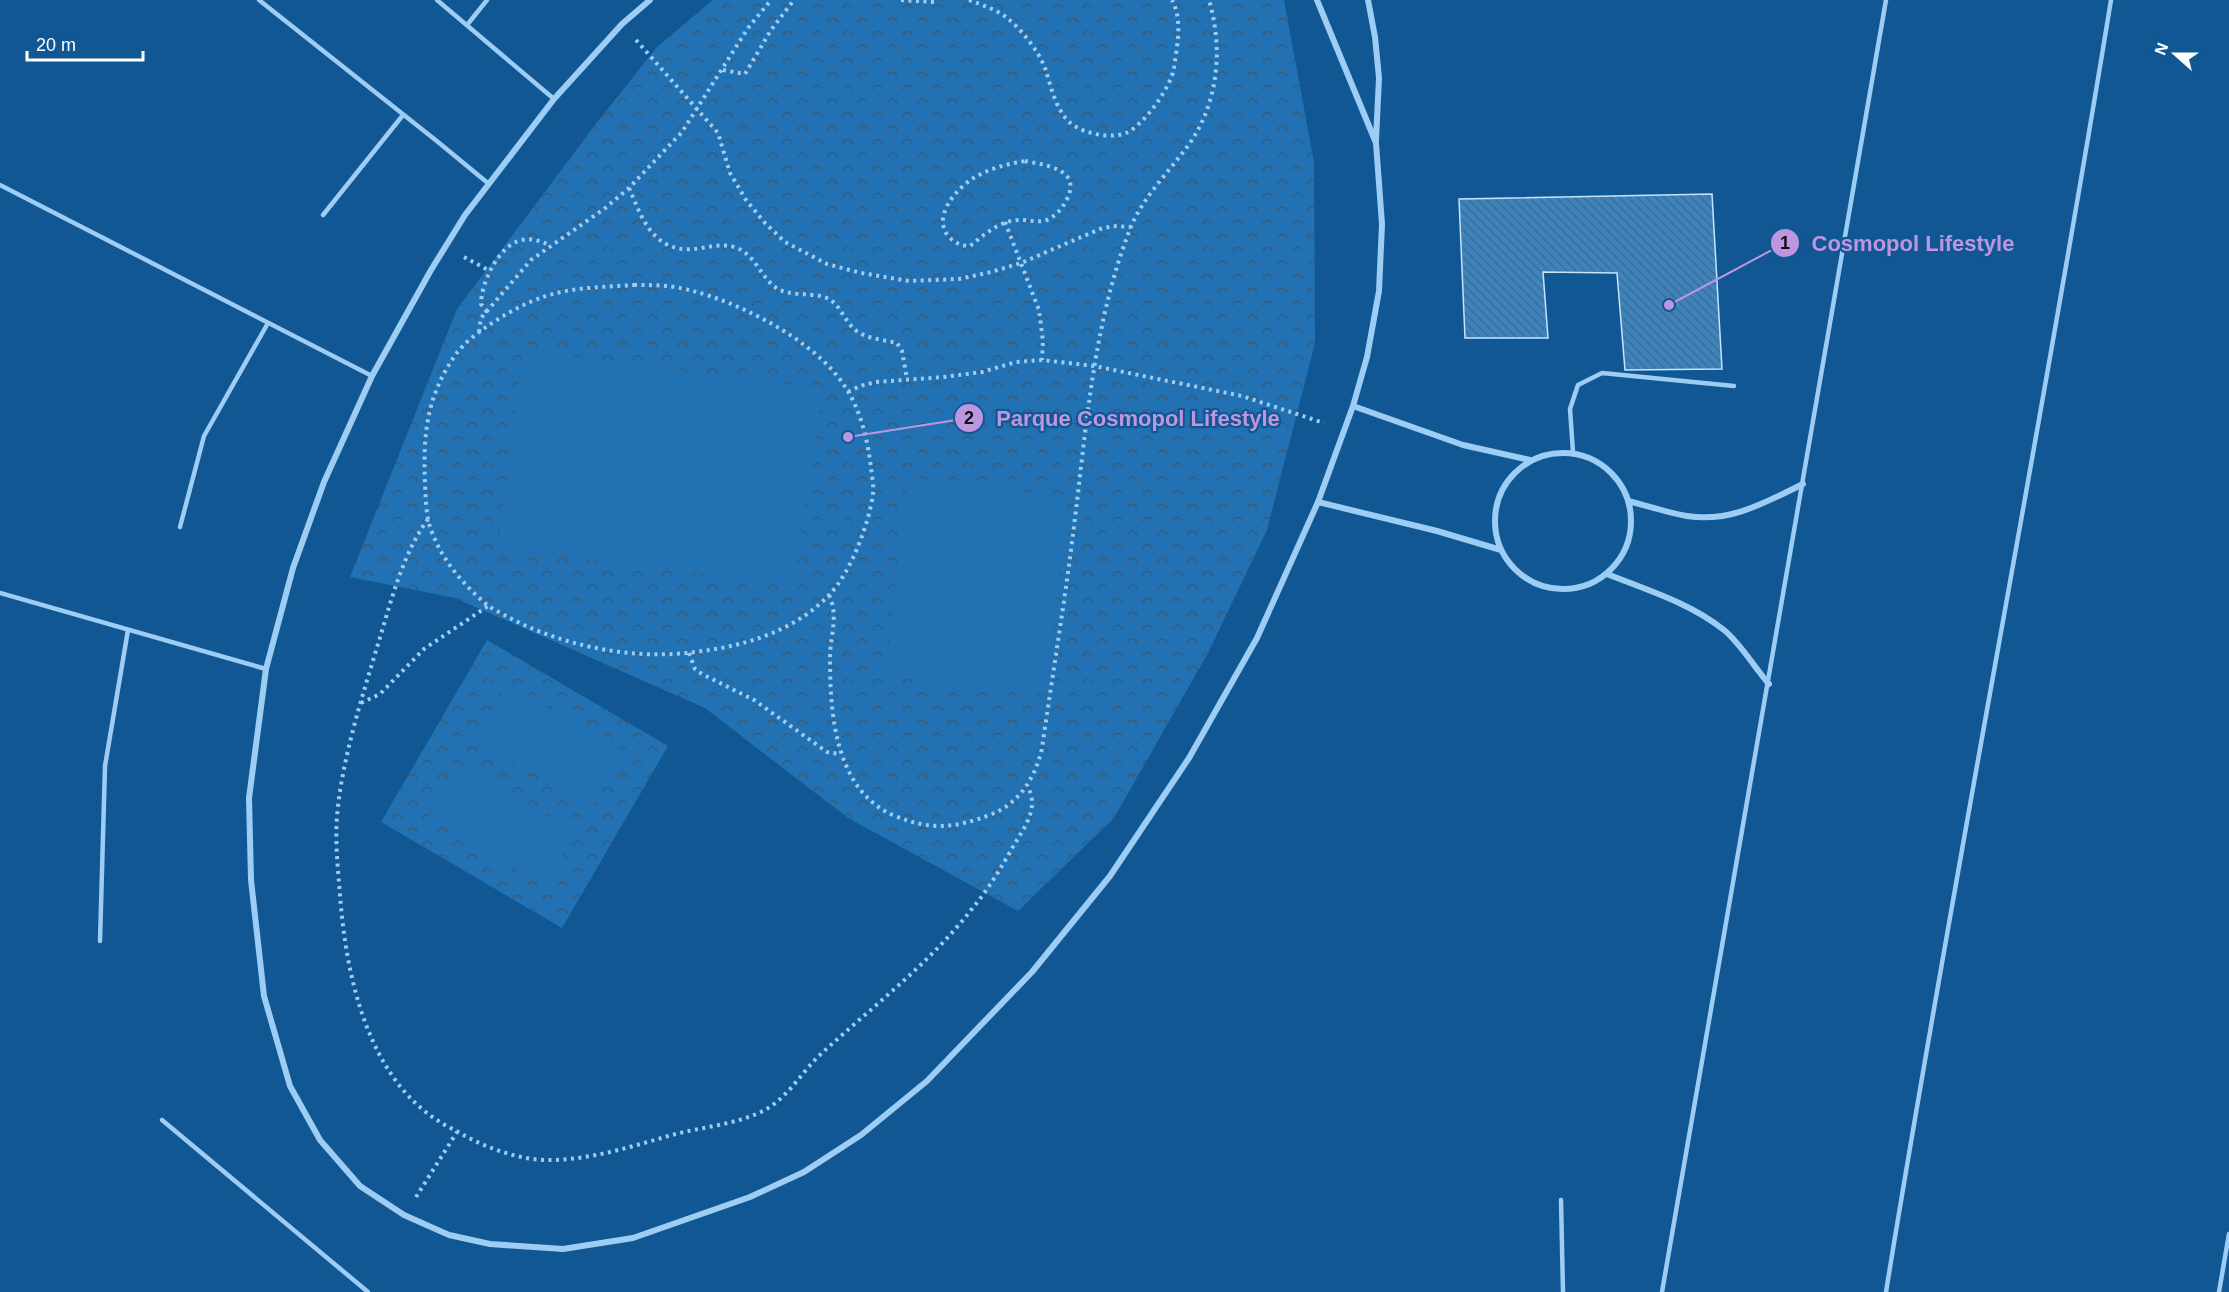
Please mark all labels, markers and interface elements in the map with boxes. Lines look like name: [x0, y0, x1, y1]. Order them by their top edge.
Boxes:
scale bar: [27, 24, 142, 62]
north arrow: [2145, 24, 2205, 84]
text: 20 m: [36, 35, 76, 55]
text: N: [2151, 40, 2171, 57]
callout: Cosmopol Lifestyle: [1770, 223, 2027, 263]
text: Cosmopol Lifestyle: [1812, 231, 2014, 256]
text: 1: [1780, 233, 1790, 253]
callout: Parque Cosmopol Lifestyle: [954, 398, 1292, 438]
text: Parque Cosmopol Lifestyle: [996, 406, 1280, 431]
text: 2: [964, 408, 974, 428]

